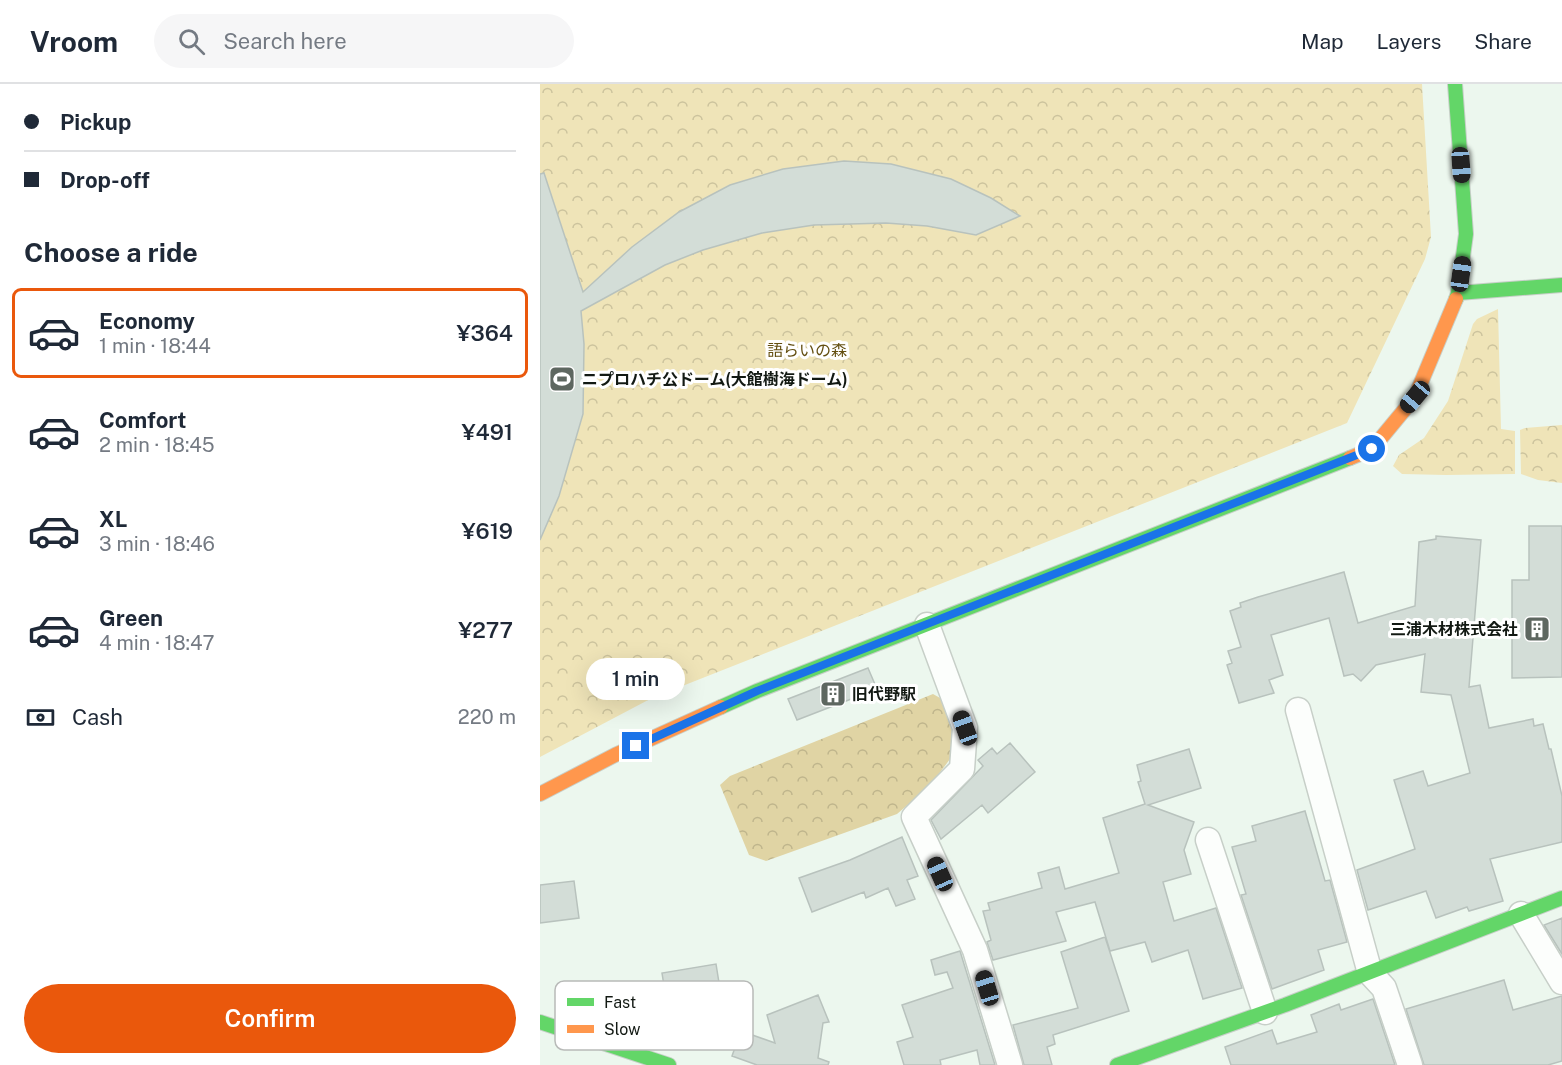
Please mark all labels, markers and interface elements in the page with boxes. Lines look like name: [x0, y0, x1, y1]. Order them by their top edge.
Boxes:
search box: [154, 14, 574, 68]
text: Vroom: [30, 25, 118, 58]
icon: search: [175, 25, 208, 58]
text: Search here: [223, 28, 347, 54]
text: Map: [1301, 29, 1344, 54]
text: Layers: [1377, 29, 1441, 54]
text: Share: [1474, 29, 1532, 54]
text: Pickup: [60, 109, 131, 135]
car: [1451, 146, 1471, 184]
text: Drop-off: [60, 167, 150, 193]
text: Choose a ride: [24, 236, 198, 268]
car: [1450, 255, 1472, 293]
icon: car: [27, 306, 81, 360]
text: Economy: [99, 308, 195, 334]
text: ¥364: [457, 320, 513, 346]
text: 1 min · 18:44: [99, 334, 211, 358]
park label: 語らいの森: [767, 341, 847, 360]
sports icon: ニプロハチ公ドーム(大館樹海ドーム): [547, 364, 577, 394]
place label: ニプロハチ公ドーム(大館樹海ドーム): [582, 370, 848, 389]
car: [1397, 377, 1433, 417]
icon: car: [27, 405, 81, 459]
text: Comfort: [99, 407, 186, 433]
text: ¥491: [461, 419, 513, 445]
text: 2 min · 18:45: [99, 433, 215, 457]
route start: [1358, 435, 1385, 462]
icon: car: [27, 504, 81, 558]
text: XL: [99, 506, 127, 532]
text: ¥619: [461, 518, 513, 544]
text: 3 min · 18:46: [99, 532, 215, 556]
icon: car: [27, 603, 81, 657]
text: Green: [99, 605, 163, 631]
building icon: 三浦木材株式会社: [1522, 614, 1552, 644]
text: ¥277: [458, 617, 513, 643]
place label: 三浦木材株式会社: [1390, 620, 1518, 639]
text: 4 min · 18:47: [99, 631, 215, 655]
callout: 1 min: [586, 659, 686, 701]
text: 1 min: [612, 667, 659, 691]
building icon: 旧代野駅: [818, 679, 848, 709]
place label: 旧代野駅: [852, 685, 916, 704]
icon: cash: [24, 701, 57, 734]
text: Cash: [72, 704, 123, 730]
text: 220 m: [458, 705, 516, 729]
car: [950, 708, 980, 748]
route end: [622, 732, 649, 759]
car: [924, 854, 956, 894]
car: [973, 968, 1001, 1008]
legend: [555, 981, 753, 1050]
button: Confirm: [24, 984, 516, 1053]
text: Fast: [604, 993, 636, 1012]
text: Slow: [604, 1020, 641, 1039]

